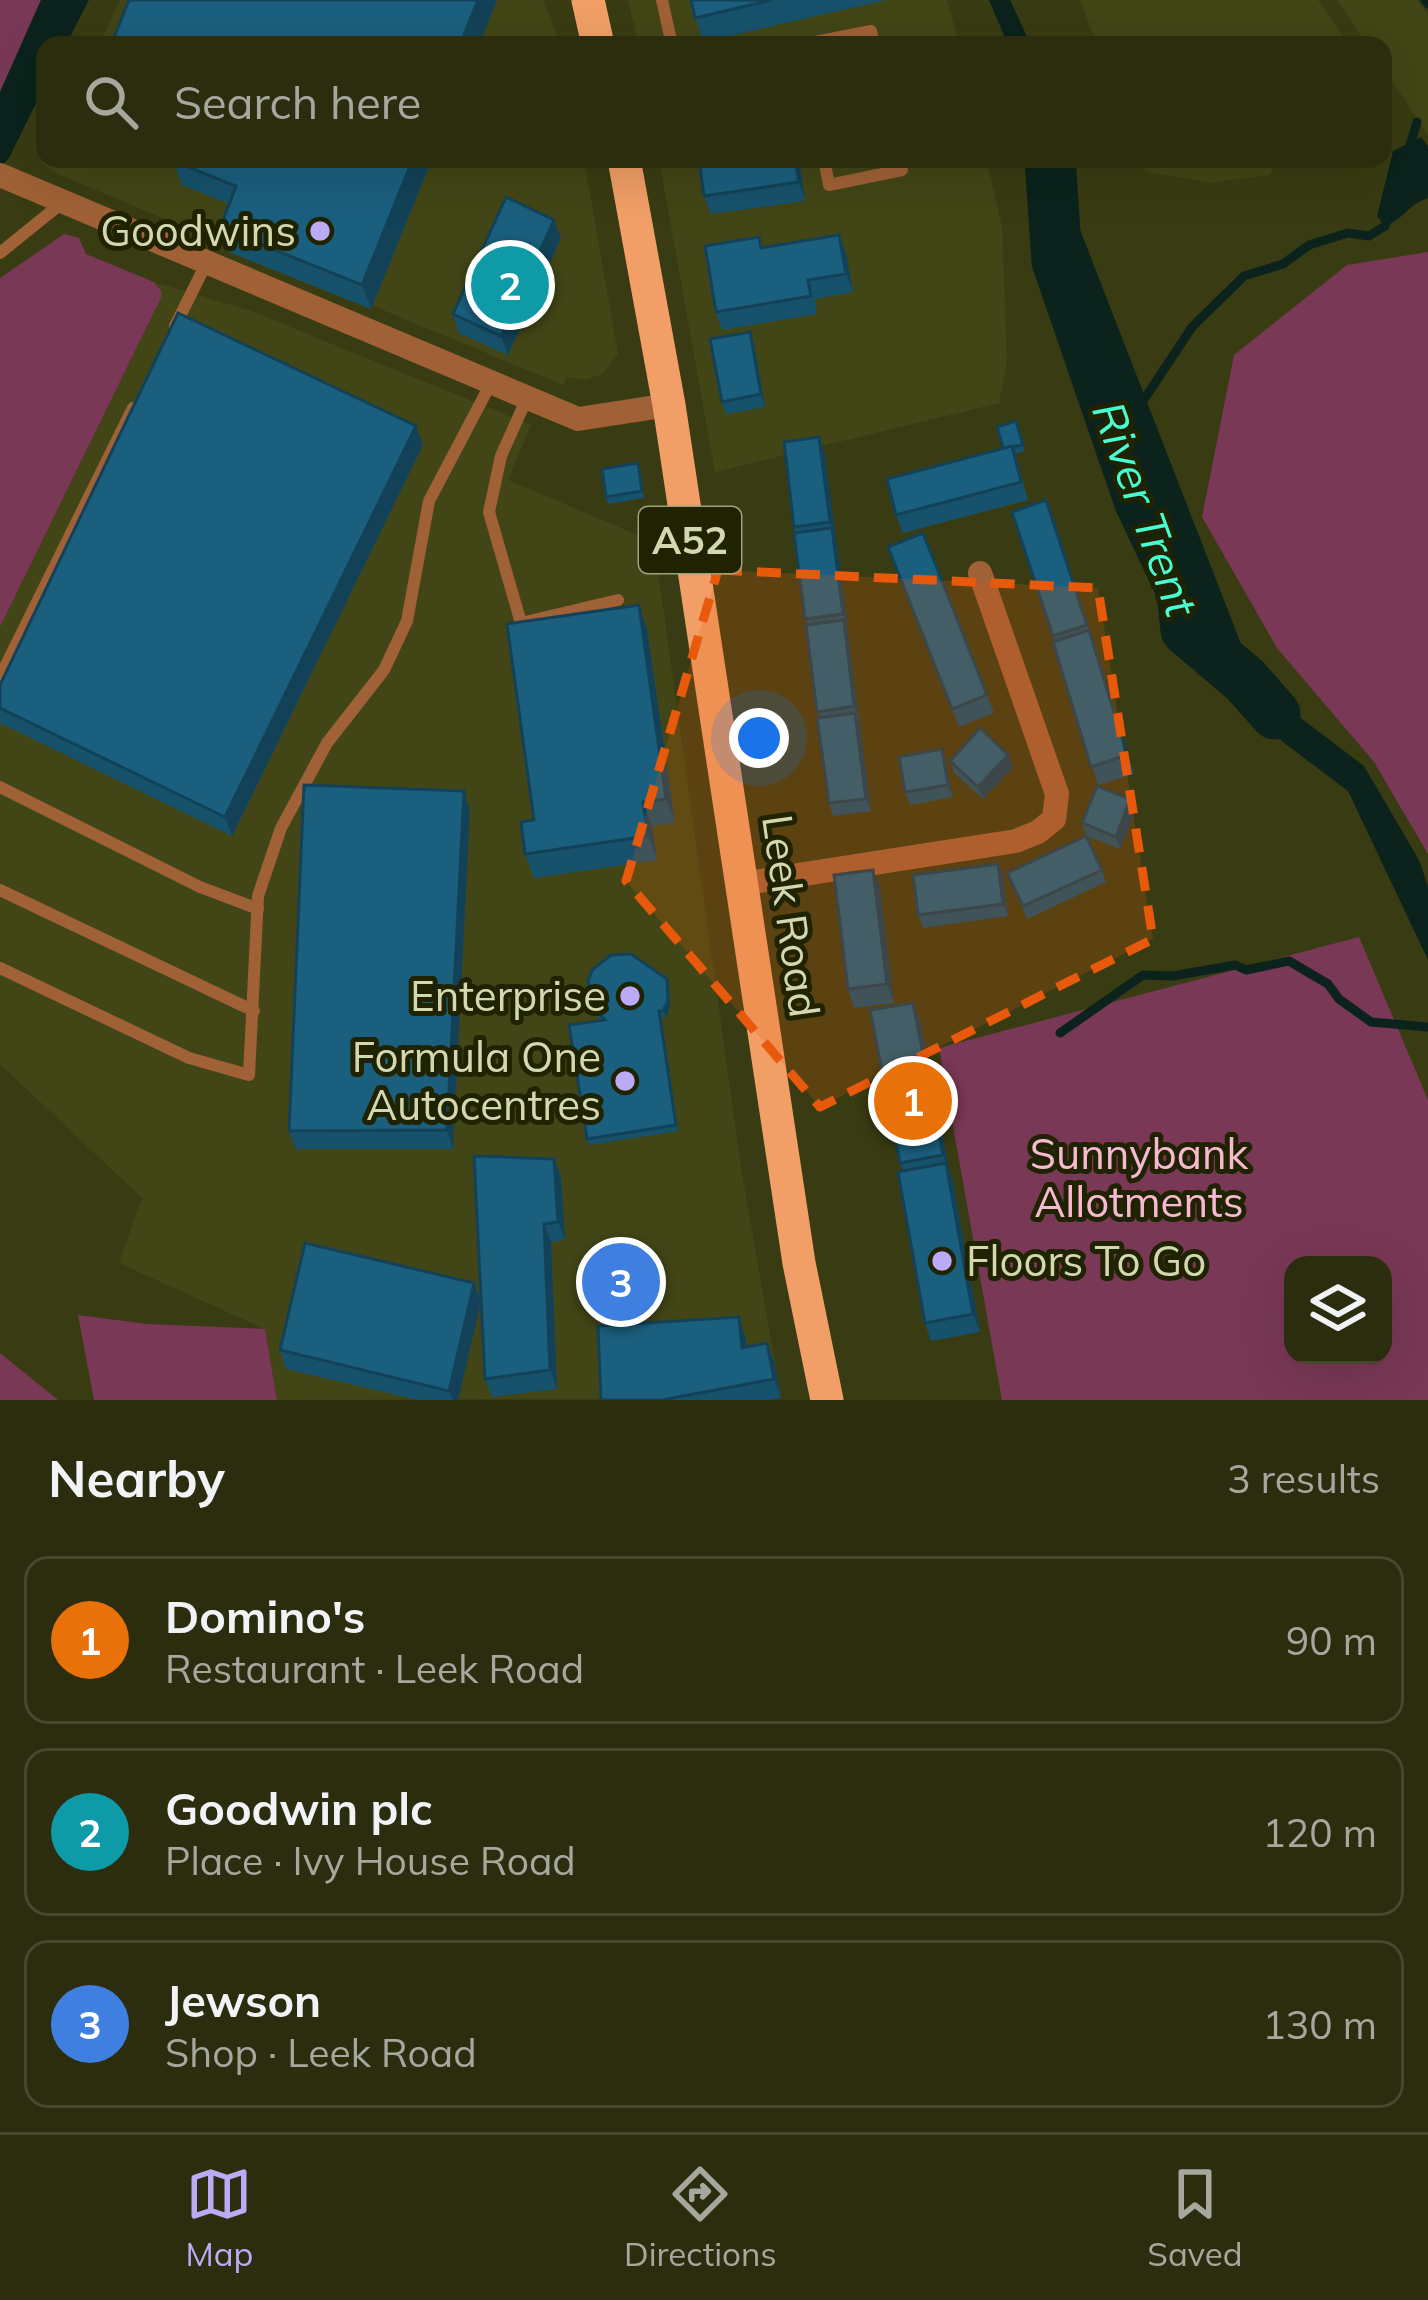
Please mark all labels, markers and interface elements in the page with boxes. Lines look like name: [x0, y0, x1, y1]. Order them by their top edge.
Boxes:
search box: [36, 36, 1392, 168]
icon: search: [78, 69, 144, 135]
text: Search here: [174, 74, 421, 130]
place label: Goodwins: [100, 204, 296, 257]
marker: Goodwins: [307, 218, 333, 244]
pin: 2: [471, 240, 549, 330]
water label: River Trent: [1081, 394, 1211, 625]
road number: A52: [639, 507, 741, 573]
your location: [729, 708, 789, 768]
street label: Leek Road: [751, 811, 832, 1021]
place label: Enterprise: [410, 969, 606, 1022]
marker: Enterprise: [617, 983, 643, 1009]
place label: Formula One Autocentres: [352, 1030, 601, 1131]
pin: 1: [874, 1056, 952, 1146]
marker: Formula One Autocentres: [612, 1068, 638, 1094]
park label: Sunnybank Allotments: [1030, 1127, 1249, 1228]
place label: Floors To Go: [966, 1234, 1206, 1287]
pin: 3: [582, 1237, 660, 1327]
marker: Floors To Go: [929, 1248, 955, 1274]
map controls: [1284, 1256, 1392, 1364]
button: layers: [1284, 1256, 1392, 1364]
text: Nearby: [48, 1446, 225, 1510]
text: 3 results: [1227, 1454, 1380, 1503]
text: Domino's: [165, 1588, 365, 1644]
text: 1: [78, 1616, 102, 1665]
text: 90 m: [1286, 1616, 1377, 1665]
text: Restaurant · Leek Road: [165, 1644, 584, 1693]
text: Goodwin plc: [165, 1780, 433, 1836]
text: 2: [78, 1808, 102, 1857]
text: 120 m: [1262, 1808, 1377, 1857]
text: Place · Ivy House Road: [165, 1836, 576, 1885]
text: Jewson: [165, 1972, 321, 2028]
text: 3: [78, 2000, 102, 2049]
text: 130 m: [1262, 2000, 1377, 2049]
text: Shop · Leek Road: [165, 2028, 477, 2077]
tab: Map: [185, 2161, 253, 2274]
tab: Directions: [624, 2161, 777, 2274]
tab: Saved: [1147, 2161, 1243, 2274]

